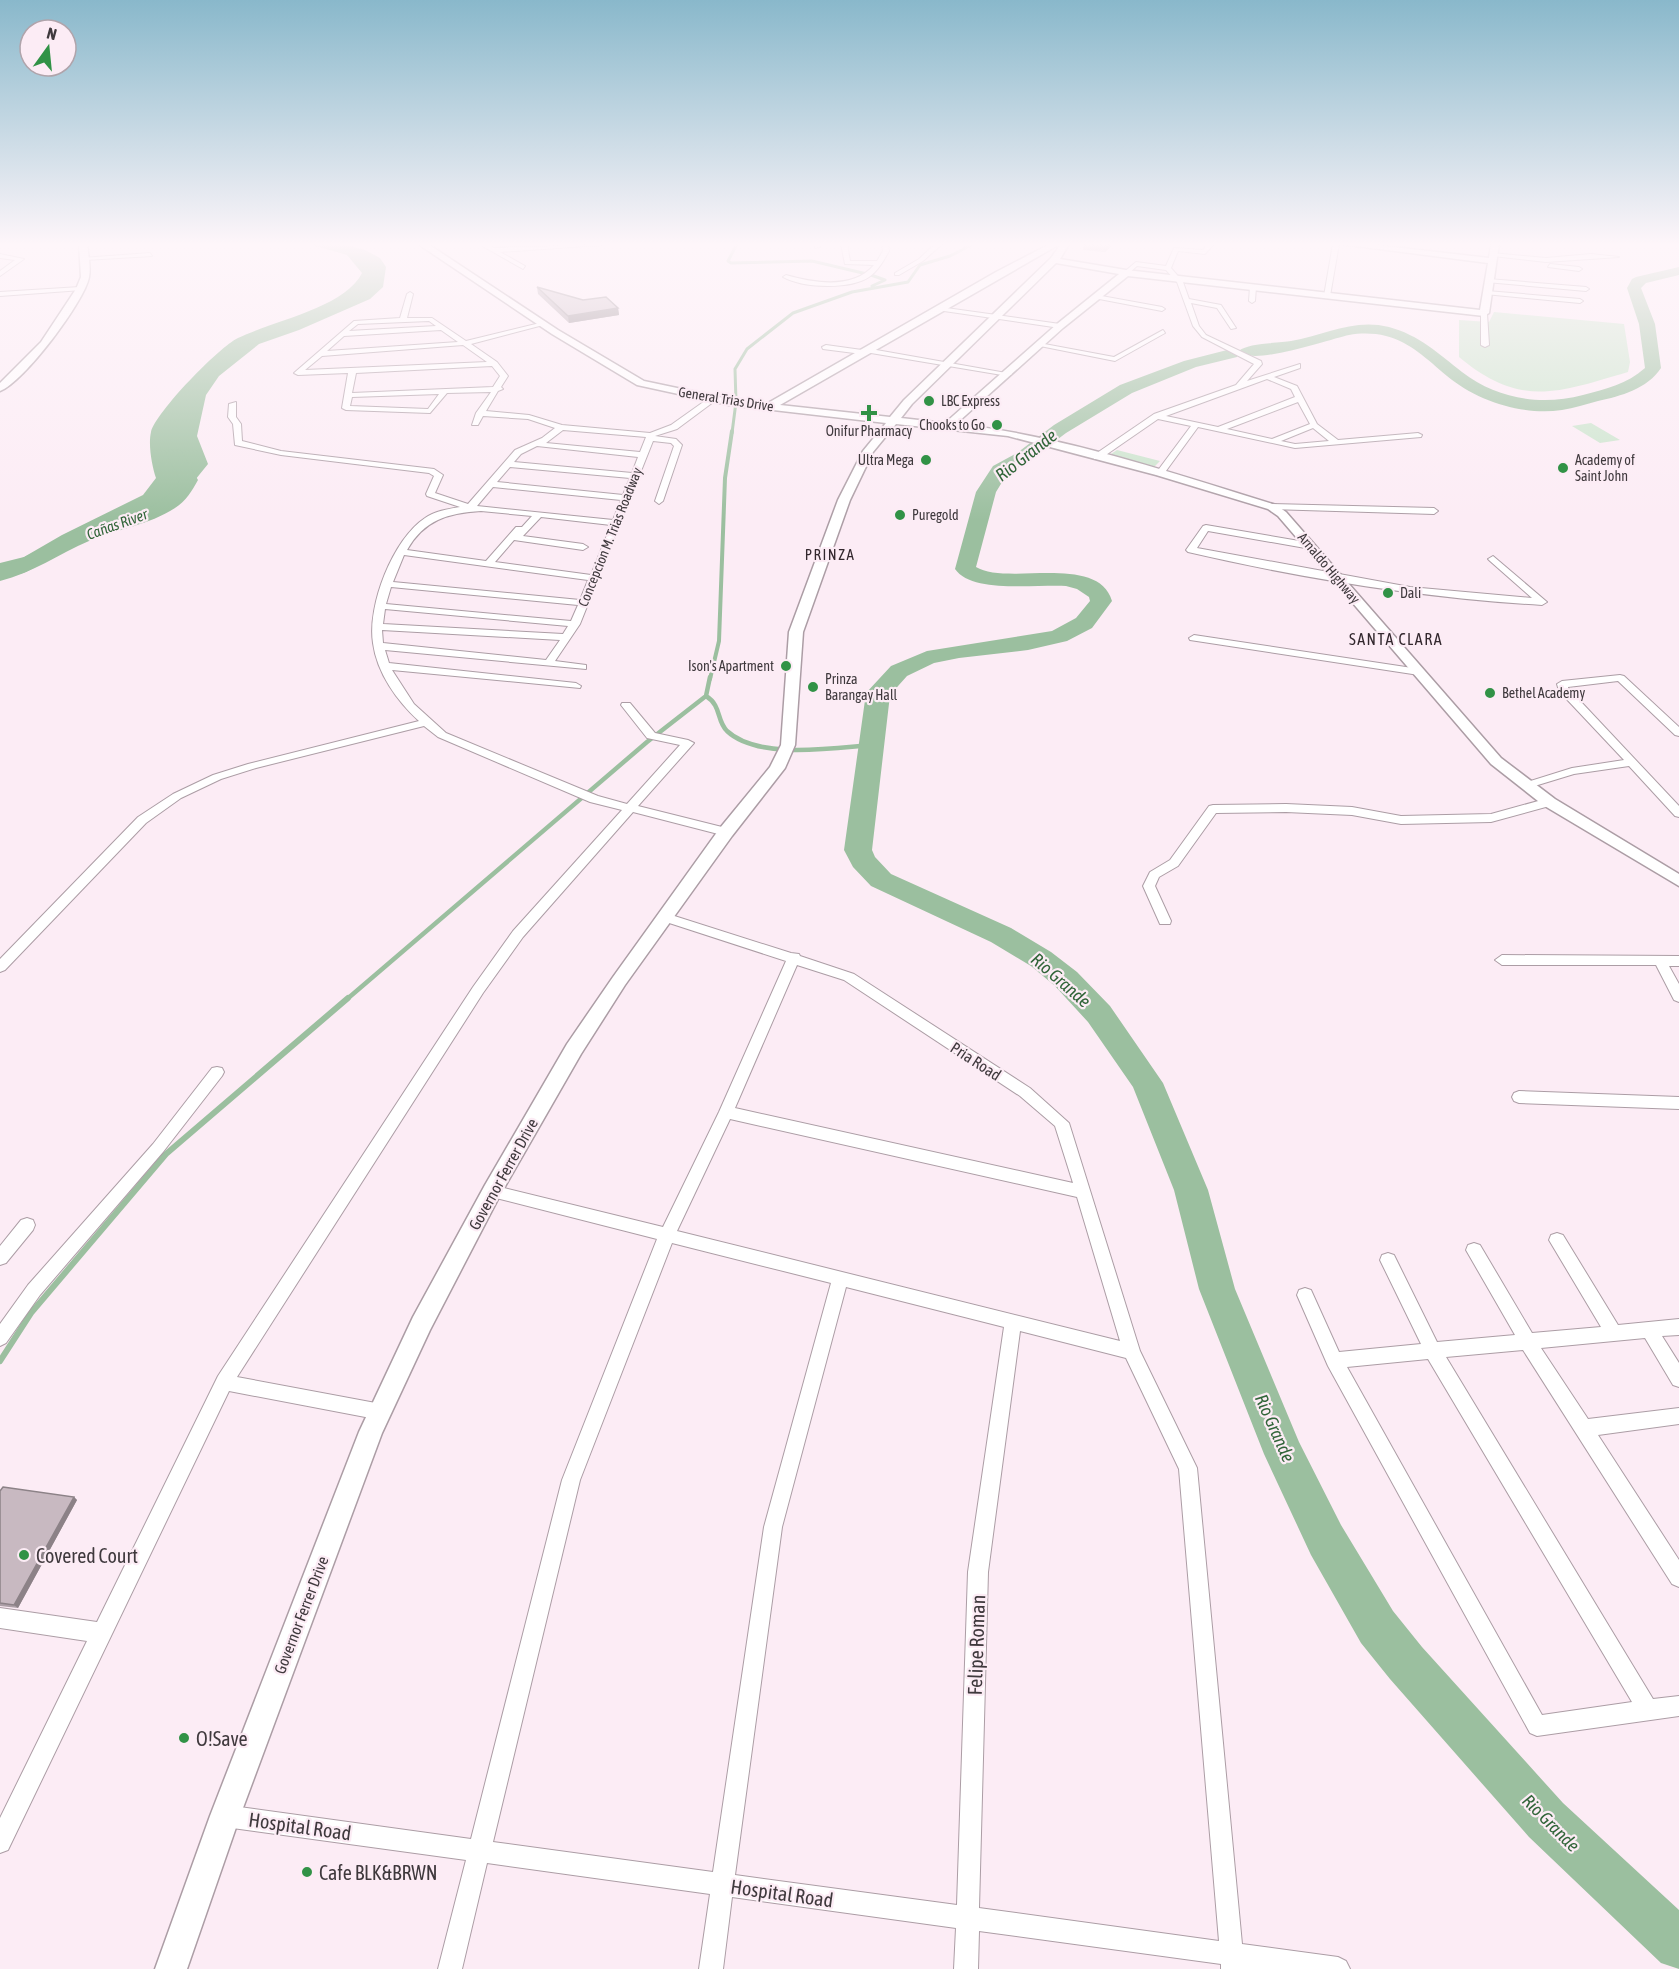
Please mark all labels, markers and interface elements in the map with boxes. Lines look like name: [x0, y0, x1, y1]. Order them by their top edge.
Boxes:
north arrow: [18, 18, 78, 78]
text: N: [45, 24, 59, 43]
street label: General Trias Drive: [677, 384, 775, 414]
place label: LBC Express: [941, 393, 1000, 409]
marker: LBC Express: [922, 394, 936, 408]
marker: Onifur Pharmacy: [862, 406, 876, 420]
place label: Chooks to Go: [919, 417, 985, 433]
marker: Chooks to Go: [990, 418, 1004, 432]
place label: Onifur Pharmacy: [826, 423, 913, 439]
water label: Rio Grande: [991, 425, 1061, 485]
place label: Ultra Mega: [858, 452, 914, 468]
place label: Academy of Saint John: [1575, 452, 1635, 484]
marker: Ultra Mega: [919, 453, 933, 467]
marker: Academy of Saint John: [1556, 461, 1570, 475]
street label: Concepcion M. Trias Roadway: [575, 465, 645, 609]
water label: Cañas River: [84, 505, 150, 543]
place label: Puregold: [912, 507, 959, 523]
marker: Puregold: [893, 508, 907, 522]
street label: Arnaldo Highway: [1295, 529, 1363, 607]
district label: PRINZA: [805, 546, 855, 563]
place label: Dali: [1400, 585, 1421, 601]
marker: Dali: [1381, 586, 1395, 600]
district label: SANTA CLARA: [1349, 630, 1443, 648]
place label: Ison's Apartment: [688, 658, 774, 674]
marker: Ison's Apartment: [779, 659, 793, 673]
place label: Prinza Barangay Hall: [825, 671, 898, 703]
marker: Prinza Barangay Hall: [806, 680, 820, 694]
place label: Bethel Academy: [1502, 685, 1585, 701]
marker: Bethel Academy: [1483, 686, 1497, 700]
water label: Rio Grande: [1027, 948, 1095, 1012]
street label: Pria Road: [947, 1038, 1005, 1084]
street label: Governor Ferrer Drive: [465, 1115, 541, 1233]
water label: Rio Grande: [1251, 1391, 1299, 1465]
place label: Covered Court: [36, 1544, 138, 1567]
marker: Covered Court: [17, 1548, 31, 1562]
street label: Governor Ferrer Drive: [270, 1554, 332, 1676]
street label: Felipe Roman: [963, 1594, 989, 1696]
place label: O!Save: [196, 1727, 248, 1750]
marker: O!Save: [177, 1731, 191, 1745]
water label: Rio Grande: [1518, 1790, 1584, 1856]
street label: Hospital Road: [247, 1807, 353, 1845]
place label: Cafe BLK&BRWN: [319, 1861, 438, 1884]
marker: Cafe BLK&BRWN: [300, 1865, 314, 1879]
street label: Hospital Road: [729, 1874, 835, 1912]

